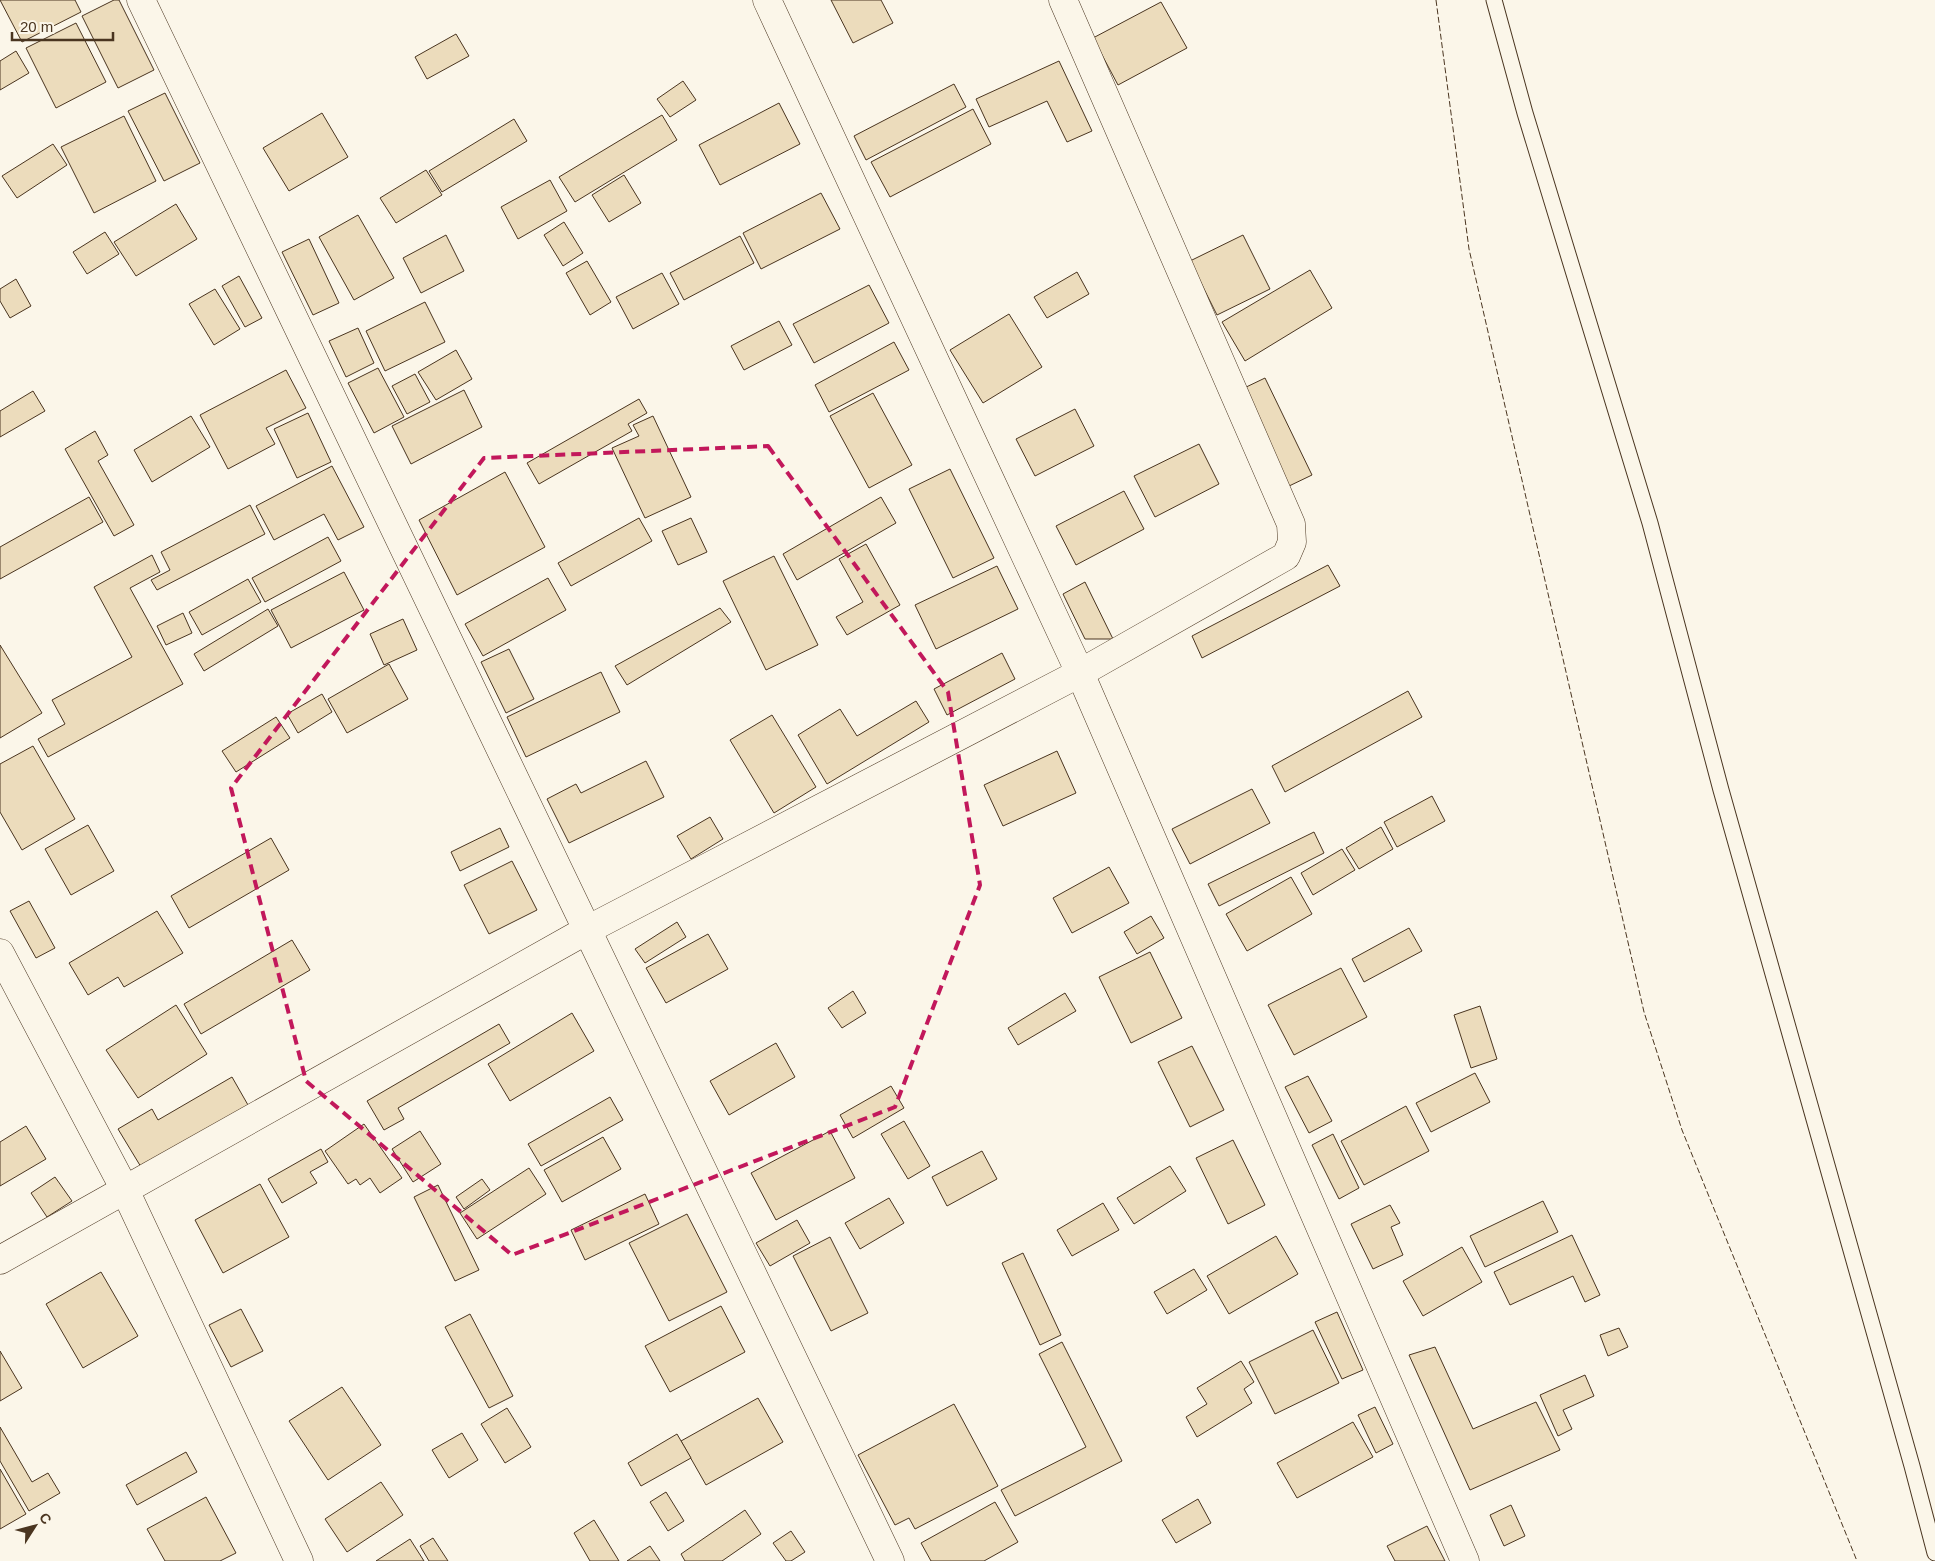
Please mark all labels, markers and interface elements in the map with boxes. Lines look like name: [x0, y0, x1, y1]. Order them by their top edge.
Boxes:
scale bar: [12, 10, 114, 42]
text: 20 m: [20, 18, 53, 35]
north arrow: [10, 1501, 60, 1551]
text: С: [36, 1510, 55, 1527]

